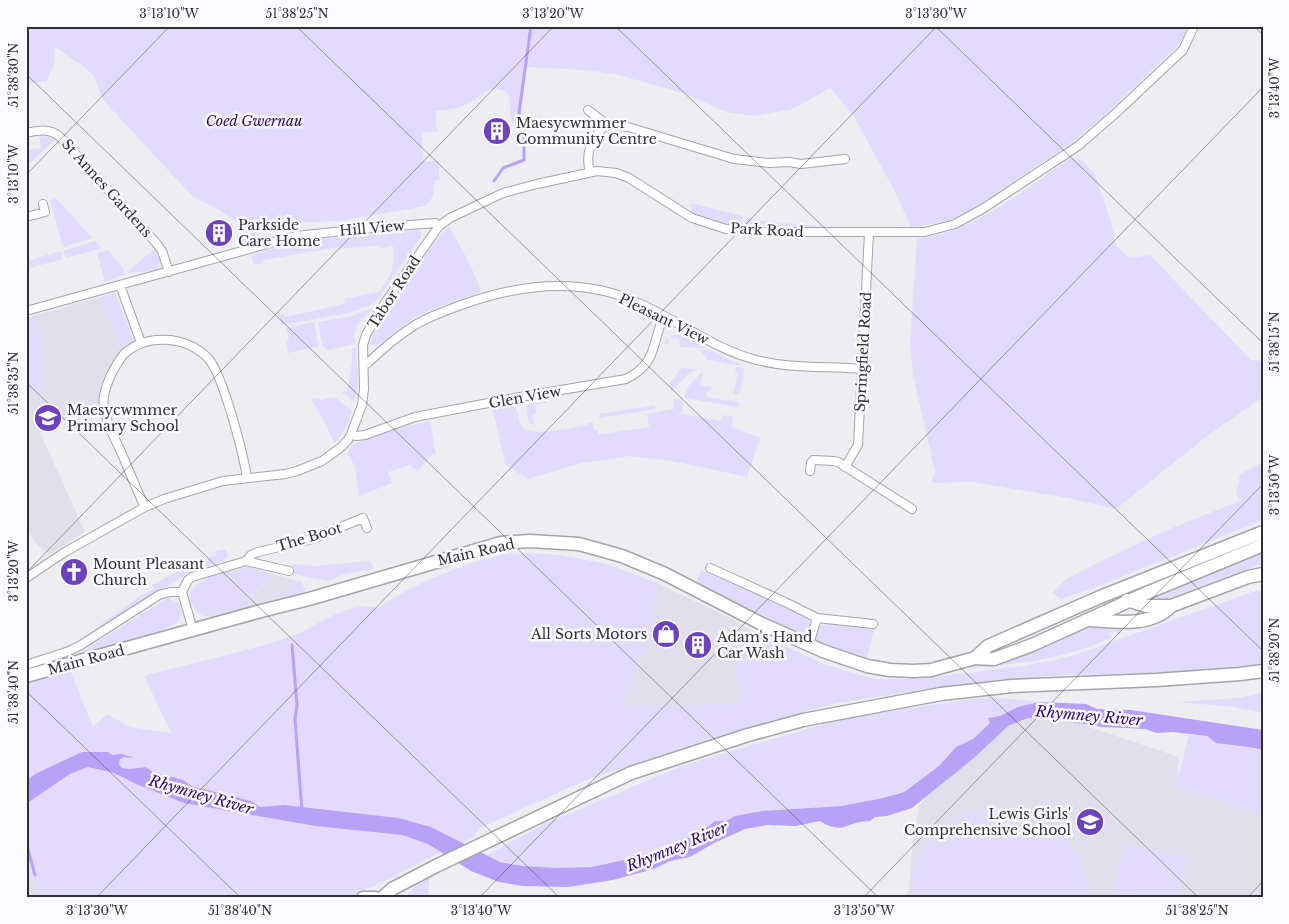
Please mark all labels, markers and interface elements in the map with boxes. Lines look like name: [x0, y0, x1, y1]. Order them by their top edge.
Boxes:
text: 3°13'10"W: [139, 6, 200, 21]
text: 51°38'25"N: [265, 6, 329, 21]
text: 3°13'20"W: [522, 6, 585, 21]
text: 3°13'30"W: [905, 6, 968, 21]
text: 51°38'30"N: [6, 42, 21, 107]
text: 3°13'40"W: [1267, 57, 1282, 118]
park label: Coed Gwernau: [206, 112, 302, 130]
place label: Maesycwmmer Community Centre: [516, 114, 657, 148]
building icon: Maesycwmmer Community Centre: [482, 116, 512, 146]
street label: St Annes Gardens: [58, 135, 156, 241]
text: 3°13'10"W: [6, 143, 21, 204]
place label: Parkside Care Home: [238, 216, 320, 250]
street label: Hill View: [339, 216, 406, 240]
building icon: Parkside Care Home: [204, 218, 234, 248]
street label: Park Road: [730, 219, 805, 241]
street label: Tabor Road: [364, 252, 425, 332]
street label: Pleasant View: [616, 289, 712, 349]
street label: Springfield Road: [851, 291, 875, 413]
text: 51°38'15"N: [1267, 311, 1282, 372]
text: 51°38'35"N: [6, 351, 21, 415]
street label: Glen View: [487, 382, 563, 412]
place label: Maesycwmmer Primary School: [67, 401, 180, 435]
school or university icon: Maesycwmmer Primary School: [33, 403, 63, 433]
text: 3°13'50"W: [1267, 454, 1282, 515]
street label: The Boot: [274, 518, 344, 555]
street label: Main Road: [436, 534, 517, 570]
text: 3°13'20"W: [6, 539, 21, 602]
place label: Mount Pleasant Church: [93, 555, 205, 589]
church icon: Mount Pleasant Church: [59, 557, 89, 587]
text: 51°38'20"N: [1267, 617, 1282, 682]
shop icon: All Sorts Motors: [651, 619, 681, 649]
place label: All Sorts Motors: [530, 625, 647, 643]
place label: Adam's Hand Car Wash: [716, 628, 813, 662]
building icon: Adam's Hand Car Wash: [683, 630, 713, 660]
street label: Main Road: [46, 641, 127, 679]
text: 51°38'40"N: [6, 660, 21, 724]
water label: Rhymney River: [1034, 701, 1145, 730]
water label: Rhymney River: [146, 770, 256, 819]
place label: Lewis Girls' Comprehensive School: [904, 805, 1071, 839]
school or university icon: Lewis Girls' Comprehensive School: [1075, 807, 1105, 837]
water label: Rhymney River: [622, 817, 731, 876]
text: 3°13'30"W: [66, 903, 129, 918]
text: 51°38'40"N: [208, 903, 272, 918]
text: 3°13'40"W: [451, 903, 512, 918]
text: 3°13'50"W: [834, 903, 895, 918]
text: 51°38'25"N: [1165, 903, 1229, 918]

